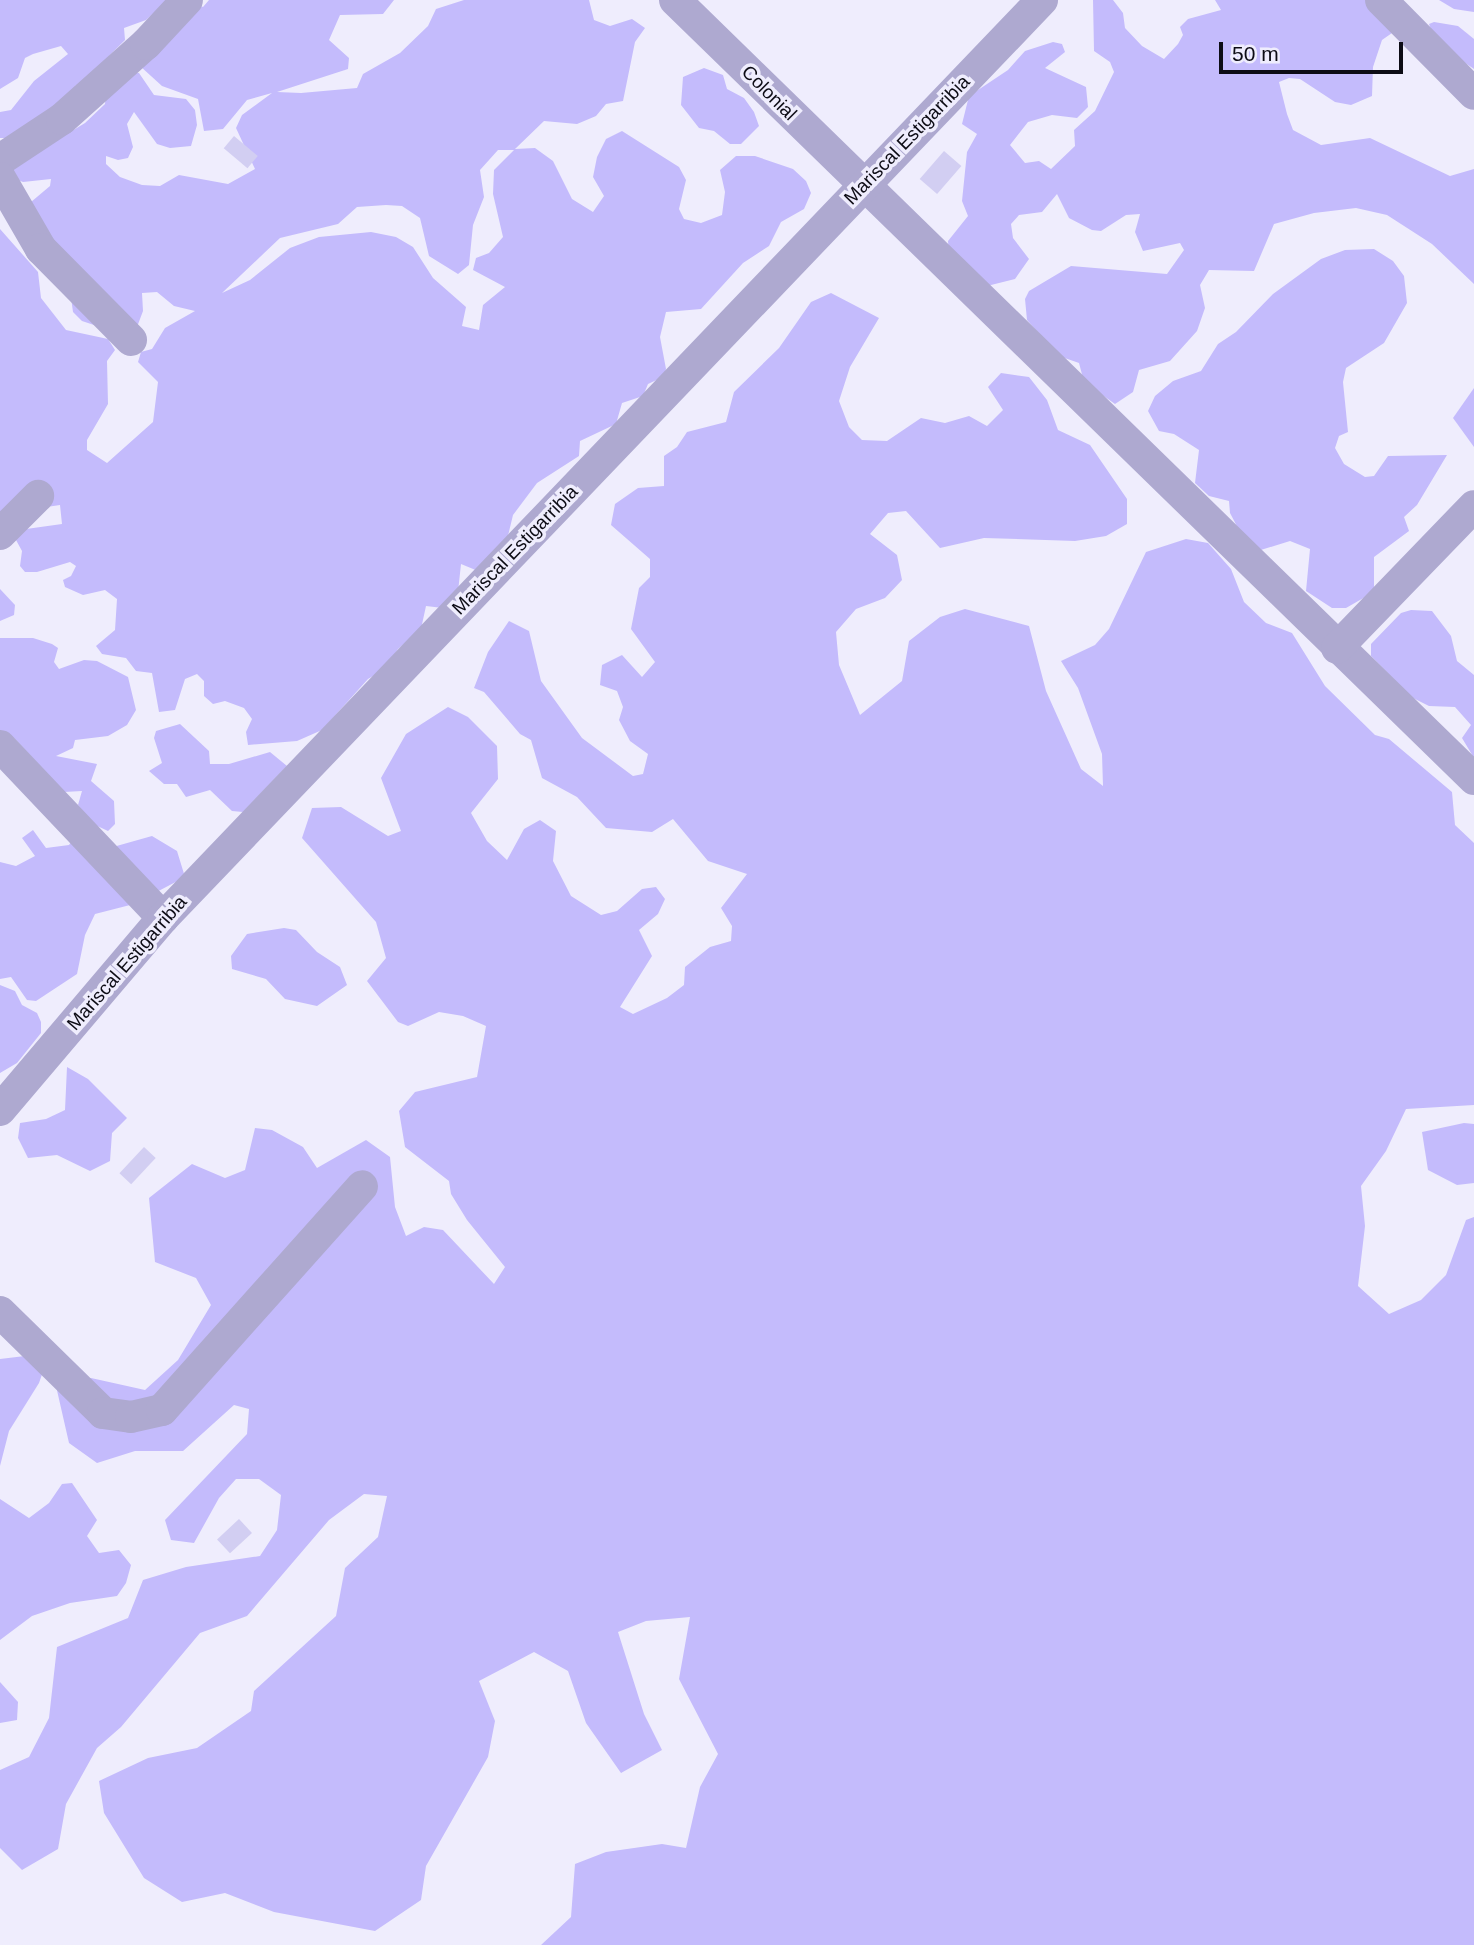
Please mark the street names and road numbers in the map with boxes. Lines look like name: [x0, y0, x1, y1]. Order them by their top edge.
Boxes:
street label: Colonial: [737, 61, 801, 125]
street label: Mariscal Estigarribia: [839, 71, 975, 209]
street label: Mariscal Estigarribia: [447, 481, 583, 619]
street label: Mariscal Estigarribia: [62, 891, 192, 1035]

